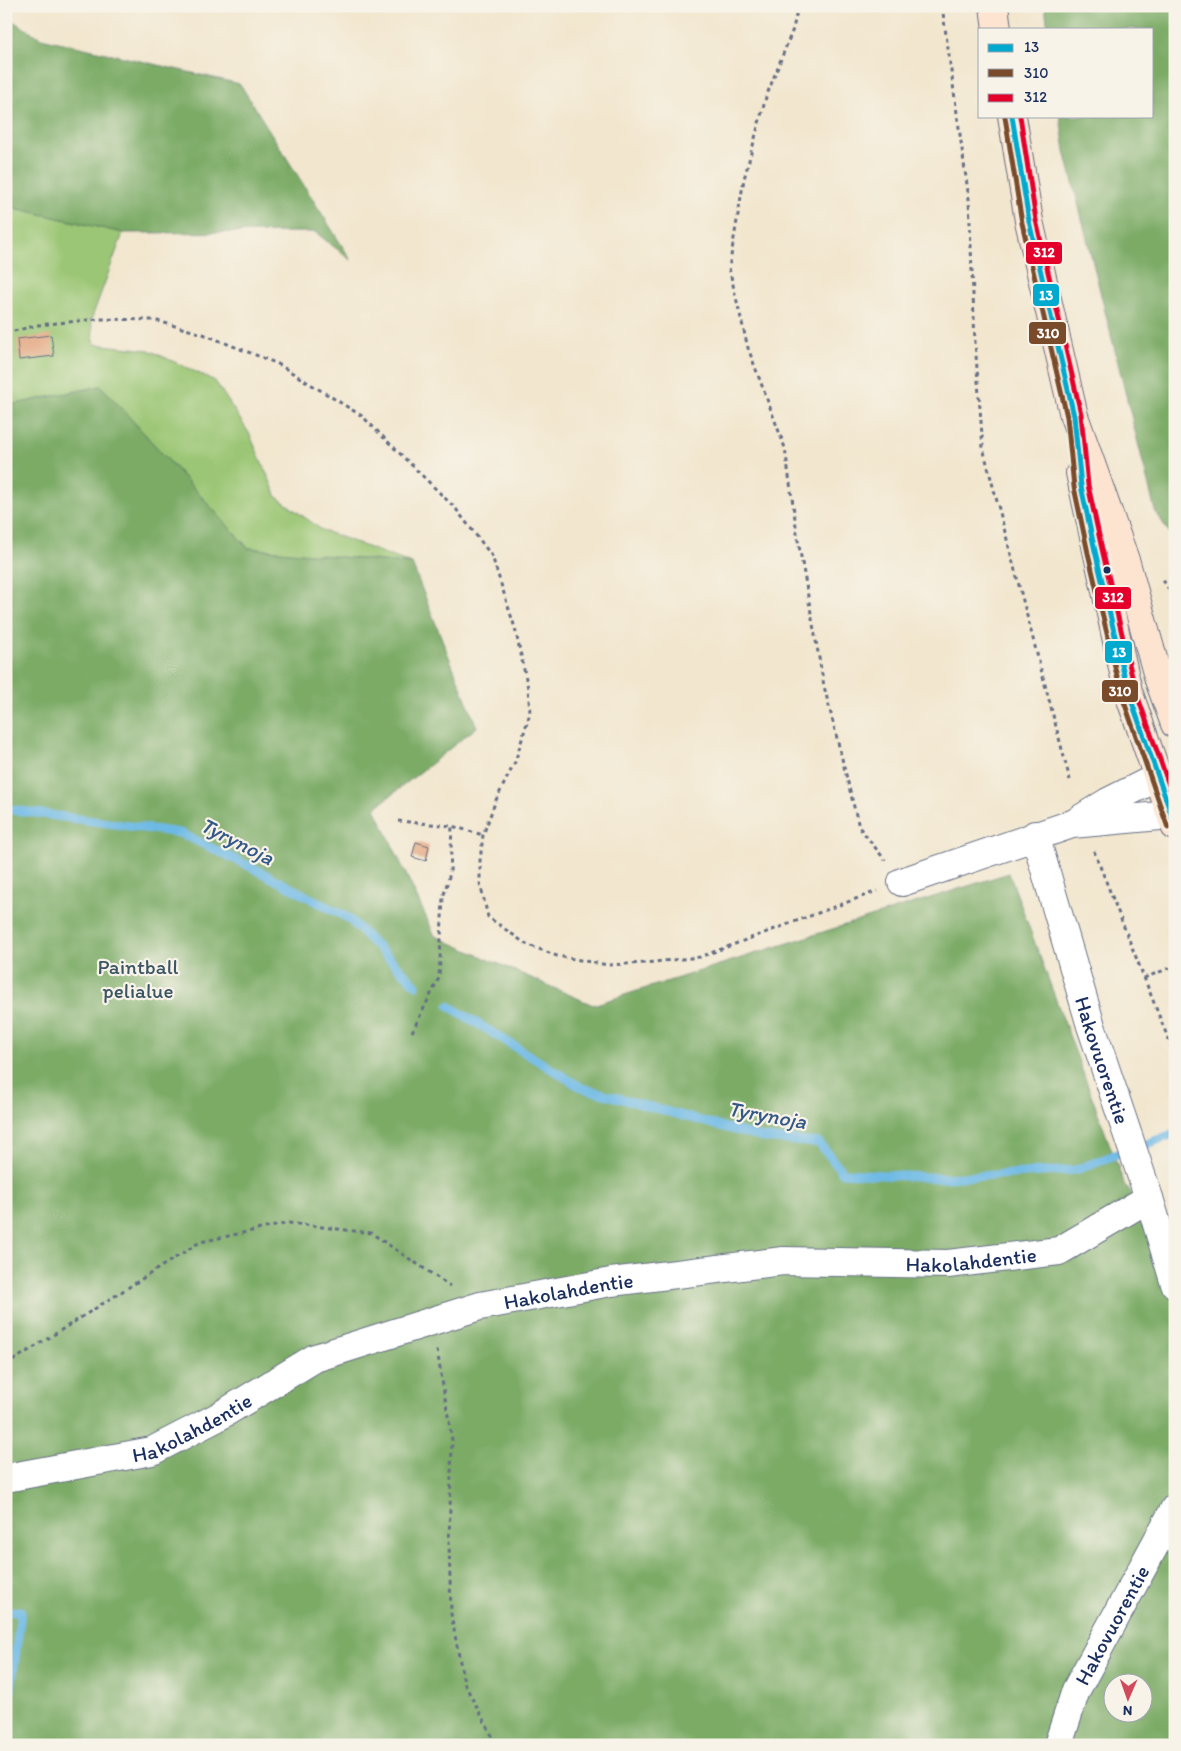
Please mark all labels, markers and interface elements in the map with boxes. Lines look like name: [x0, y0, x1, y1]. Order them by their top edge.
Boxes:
legend: [978, 28, 1154, 118]
text: 13: [1024, 38, 1039, 56]
text: 310: [1024, 64, 1048, 82]
text: 312: [1024, 88, 1047, 106]
line badge: 312: [1025, 241, 1063, 265]
text: 312: [1033, 244, 1055, 261]
line badge: 13: [1032, 283, 1060, 307]
text: 13: [1039, 287, 1053, 304]
line badge: 310: [1028, 321, 1067, 345]
text: 310: [1037, 325, 1060, 342]
unlabelled marker: [1102, 565, 1112, 575]
line badge: 312: [1094, 586, 1132, 610]
text: 312: [1102, 589, 1124, 606]
line badge: 13: [1104, 640, 1133, 664]
text: 13: [1112, 644, 1126, 661]
line badge: 310: [1101, 679, 1139, 703]
text: 310: [1109, 683, 1132, 700]
water label: Tyrynoja: [196, 811, 279, 871]
park label: Paintball pelialue: [97, 954, 179, 1003]
street label: Hakovuorentie: [1070, 993, 1136, 1127]
water label: Tyrynoja: [726, 1095, 809, 1135]
street label: Hakolahdentie: [905, 1241, 1038, 1277]
street label: Hakolahdentie: [501, 1267, 635, 1314]
street label: Hakolahdentie: [130, 1387, 256, 1467]
street label: Hakovuorentie: [1069, 1561, 1154, 1689]
north arrow: [1104, 1674, 1154, 1724]
text: N: [1123, 1702, 1133, 1719]

